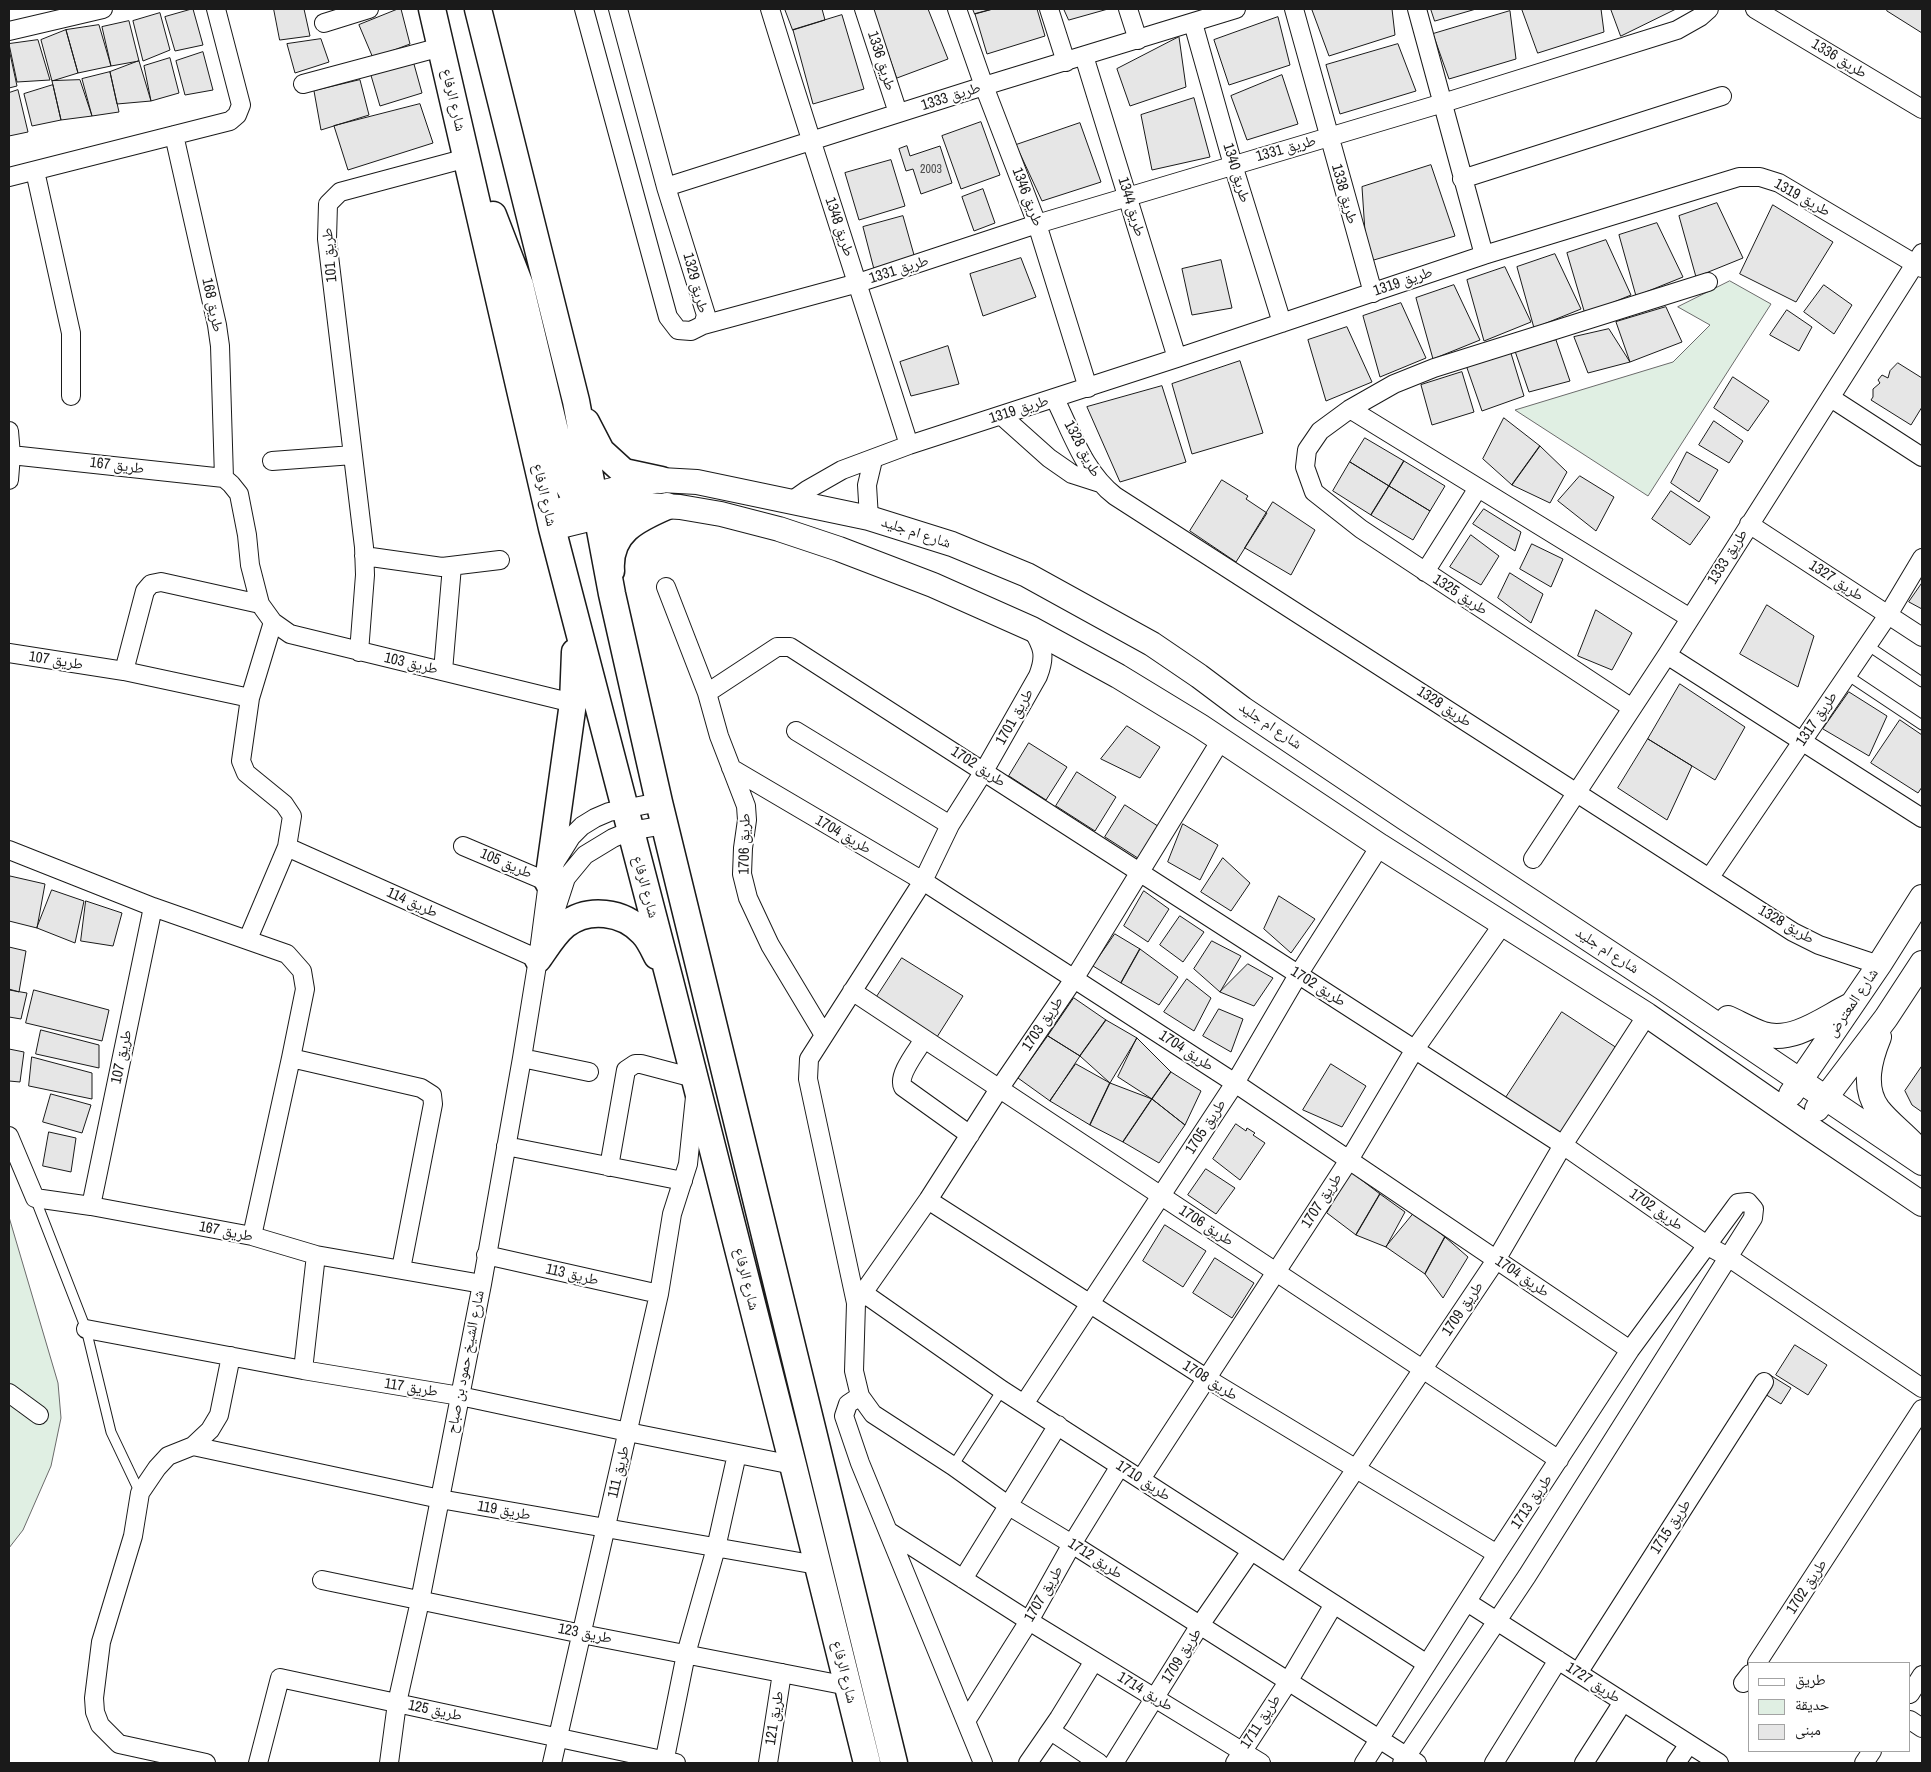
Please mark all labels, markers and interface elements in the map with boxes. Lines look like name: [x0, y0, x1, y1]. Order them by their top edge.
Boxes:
street label: طريق 1336: [863, 29, 899, 93]
street label: طريق 1336: [1808, 35, 1870, 83]
street label: شارع الرفاع: [437, 67, 469, 133]
street label: طريق 1333: [919, 79, 983, 115]
street label: طريق 1331: [1254, 132, 1318, 166]
street label: طريق 1340: [1218, 141, 1254, 205]
street label: طريق 1338: [1327, 162, 1361, 226]
house number: 2003: [920, 163, 942, 177]
street label: طريق 1346: [1008, 165, 1046, 229]
street label: طريق 1344: [1113, 175, 1149, 239]
street label: طريق 1319: [1771, 175, 1833, 221]
street label: طريق 1348: [820, 195, 858, 259]
street label: طريق 101: [319, 227, 341, 283]
street label: طريق 1329: [678, 251, 712, 315]
street label: طريق 1331: [867, 252, 931, 288]
street label: طريق 1319: [1371, 263, 1435, 301]
street label: طريق 168: [198, 276, 226, 334]
street label: طريق 1319: [987, 392, 1051, 428]
street label: طريق 1328: [1060, 418, 1104, 480]
street label: طريق 167: [89, 454, 145, 478]
street label: شارع الرفاع: [528, 462, 560, 528]
street label: شارع ام جليد: [879, 513, 953, 553]
street label: طريق 1333: [1704, 526, 1752, 588]
street label: طريق 1327: [1805, 557, 1867, 605]
street label: طريق 1325: [1429, 571, 1491, 619]
street label: طريق 107: [28, 648, 84, 674]
street label: طريق 103: [382, 649, 440, 679]
street label: طريق 1328: [1413, 683, 1475, 731]
street label: طريق 1701: [992, 686, 1038, 748]
street label: طريق 1317: [1792, 688, 1842, 750]
street label: شارع ام جليد: [1235, 698, 1305, 754]
street label: طريق 1702: [947, 743, 1009, 791]
street label: طريق 1704: [812, 812, 874, 858]
street label: طريق 1706: [735, 813, 755, 875]
street label: طريق 105: [477, 845, 535, 883]
street label: شارع الرفاع: [628, 854, 662, 920]
street label: طريق 114: [384, 884, 440, 922]
street label: طريق 1328: [1755, 902, 1817, 948]
street label: شارع ام جليد: [1572, 924, 1642, 978]
street label: طريق 1702: [1287, 963, 1349, 1011]
street label: شارع المعترض: [1823, 965, 1883, 1041]
street label: طريق 1703: [1018, 993, 1068, 1055]
street label: طريق 1704: [1155, 1027, 1217, 1075]
street label: طريق 107: [108, 1028, 136, 1086]
street label: طريق 1705: [1182, 1096, 1230, 1158]
street label: طريق 1707: [1298, 1170, 1346, 1232]
street label: طريق 1702: [1626, 1185, 1686, 1235]
street label: طريق 1706: [1175, 1202, 1237, 1250]
street label: طريق 167: [197, 1218, 255, 1246]
street label: شارع الرفاع: [730, 1246, 762, 1312]
street label: طريق 1704: [1491, 1252, 1553, 1302]
street label: طريق 113: [544, 1260, 600, 1290]
street label: طريق 1709: [1438, 1278, 1488, 1340]
street label: شارع الشيخ حمود بن صباح: [443, 1289, 489, 1435]
street label: طريق 1708: [1179, 1357, 1241, 1405]
street label: طريق 117: [383, 1375, 439, 1401]
street label: طريق 111: [604, 1444, 634, 1500]
street label: طريق 1710: [1112, 1457, 1174, 1505]
street label: طريق 1713: [1507, 1471, 1557, 1533]
street label: طريق 1715: [1647, 1496, 1695, 1558]
street label: طريق 119: [476, 1497, 532, 1525]
street label: طريق 1712: [1064, 1535, 1126, 1583]
street label: طريق 1702: [1783, 1556, 1831, 1618]
street label: طريق 1707: [1021, 1563, 1067, 1625]
street label: طريق 123: [556, 1620, 614, 1648]
street label: طريق 1709: [1158, 1625, 1206, 1687]
street label: شارع الرفاع: [828, 1639, 860, 1705]
street label: طريق 1727: [1562, 1659, 1624, 1707]
legend: [1748, 1662, 1911, 1752]
street label: طريق 1714: [1114, 1668, 1176, 1716]
text: طريق: [1795, 1669, 1826, 1690]
street label: طريق 121: [762, 1690, 788, 1746]
street label: طريق 1711: [1237, 1692, 1285, 1752]
text: حديقة: [1795, 1694, 1829, 1715]
street label: طريق 125: [406, 1697, 464, 1725]
text: مبنى: [1795, 1719, 1821, 1740]

